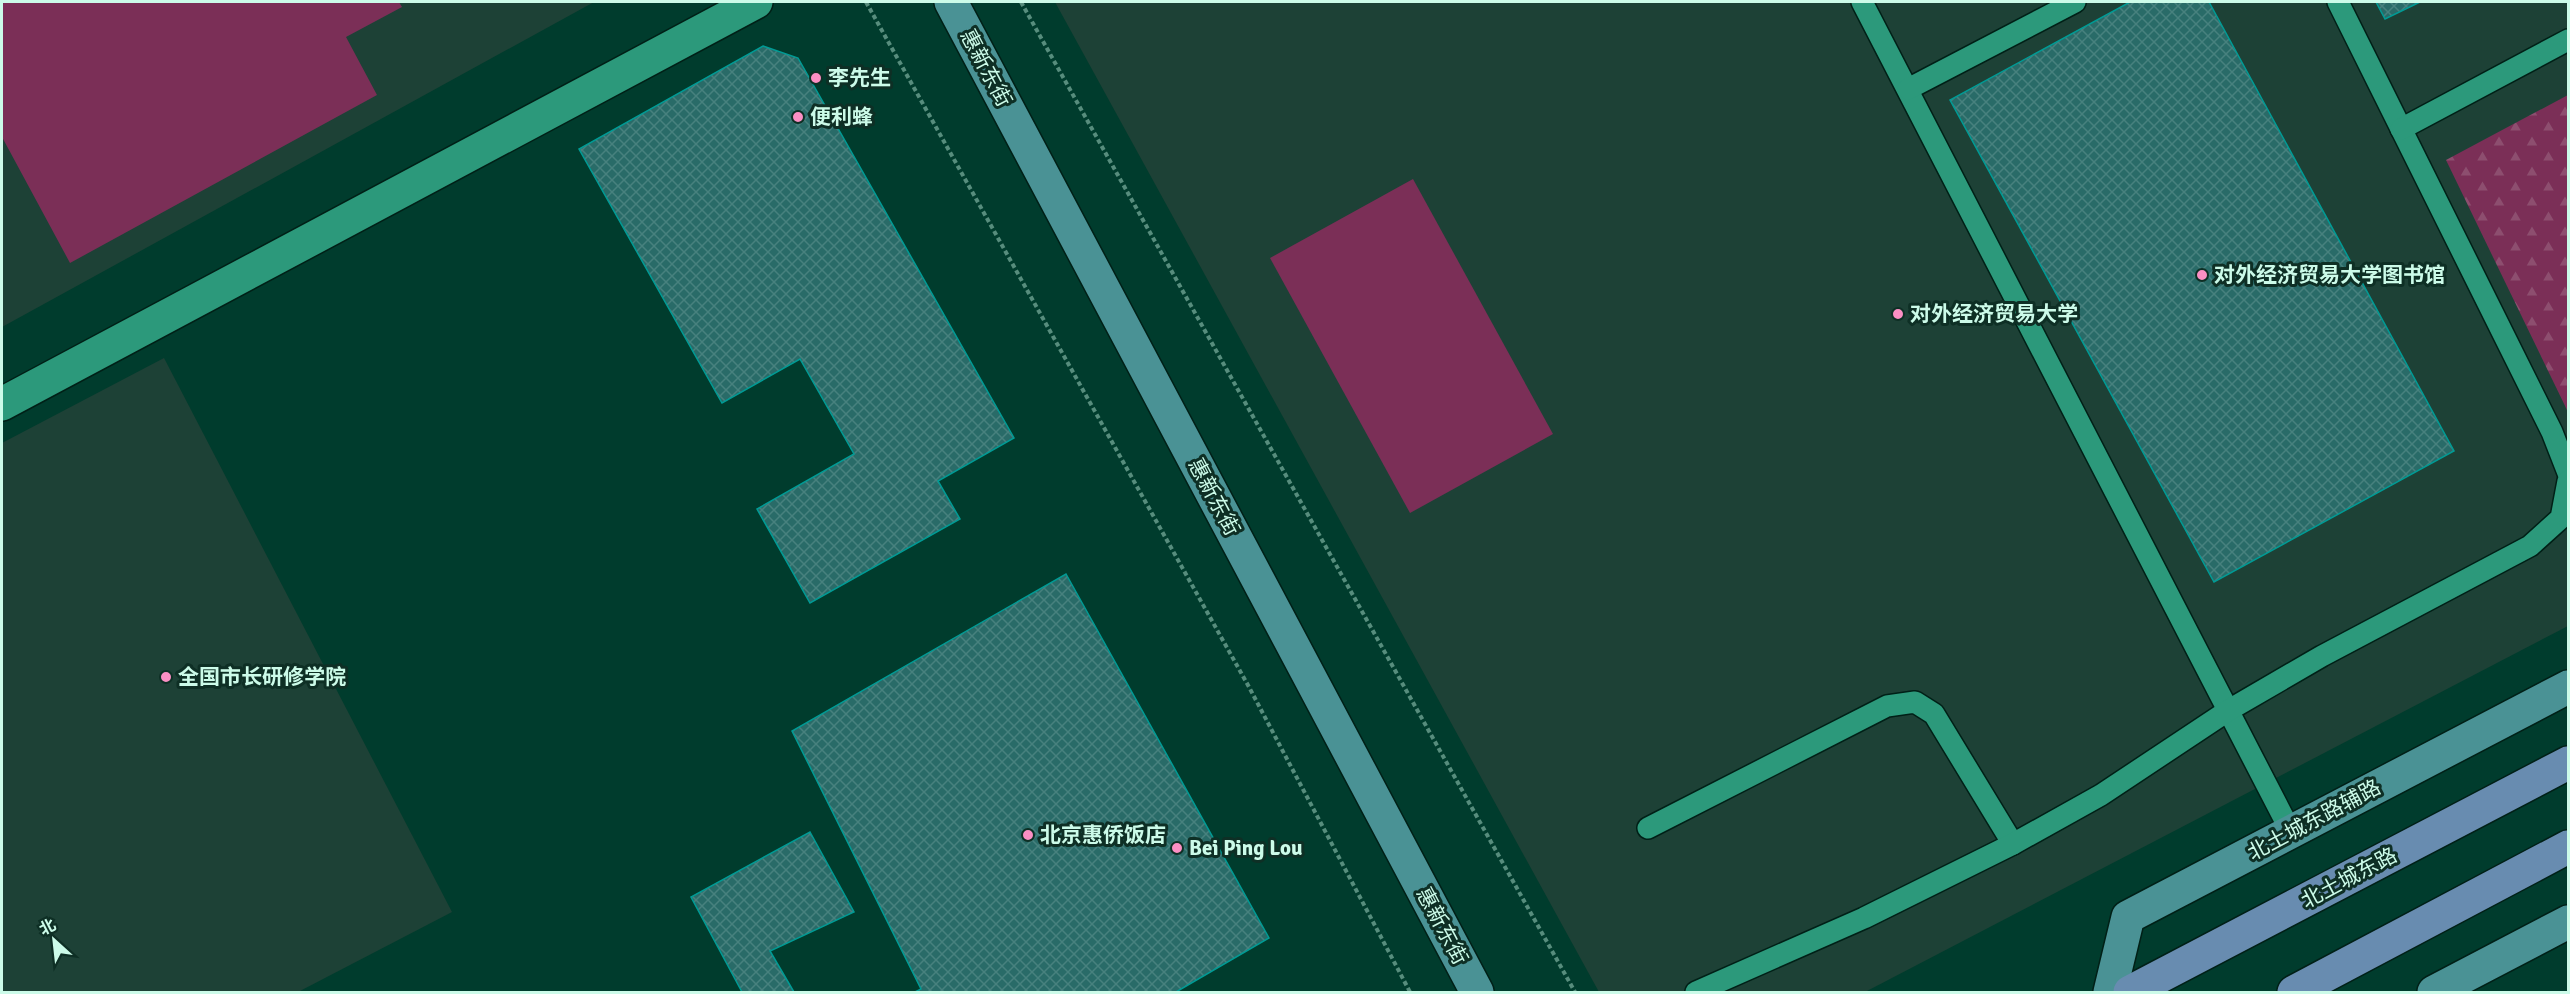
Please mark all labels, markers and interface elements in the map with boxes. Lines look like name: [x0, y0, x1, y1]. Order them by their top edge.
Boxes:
street label: 惠新东街: [955, 25, 1017, 111]
place label: 李先生: [828, 65, 891, 91]
marker: 李先生: [809, 71, 823, 85]
place label: 便利蜂: [810, 104, 873, 130]
marker: 便利蜂: [791, 110, 805, 124]
place label: 对外经济贸易大学图书馆: [2214, 262, 2445, 288]
marker: 对外经济贸易大学图书馆: [2195, 268, 2209, 282]
place label: 对外经济贸易大学: [1910, 301, 2078, 327]
marker: 对外经济贸易大学: [1891, 307, 1905, 321]
street label: 惠新东街: [1183, 454, 1245, 540]
place label: 全国市长研修学院: [178, 664, 346, 690]
marker: 全国市长研修学院: [159, 670, 173, 684]
street label: 北土城东路辅路: [2243, 774, 2385, 866]
place label: 北京惠侨饭店: [1040, 822, 1166, 848]
marker: 北京惠侨饭店: [1021, 828, 1035, 842]
place label: Bei Ping Lou: [1189, 835, 1302, 861]
marker: Bei Ping Lou: [1170, 841, 1184, 855]
street label: 北土城东路: [2297, 842, 2401, 914]
street label: 惠新东街: [1411, 883, 1473, 969]
north arrow: [24, 910, 84, 970]
text: 北: [36, 915, 59, 940]

